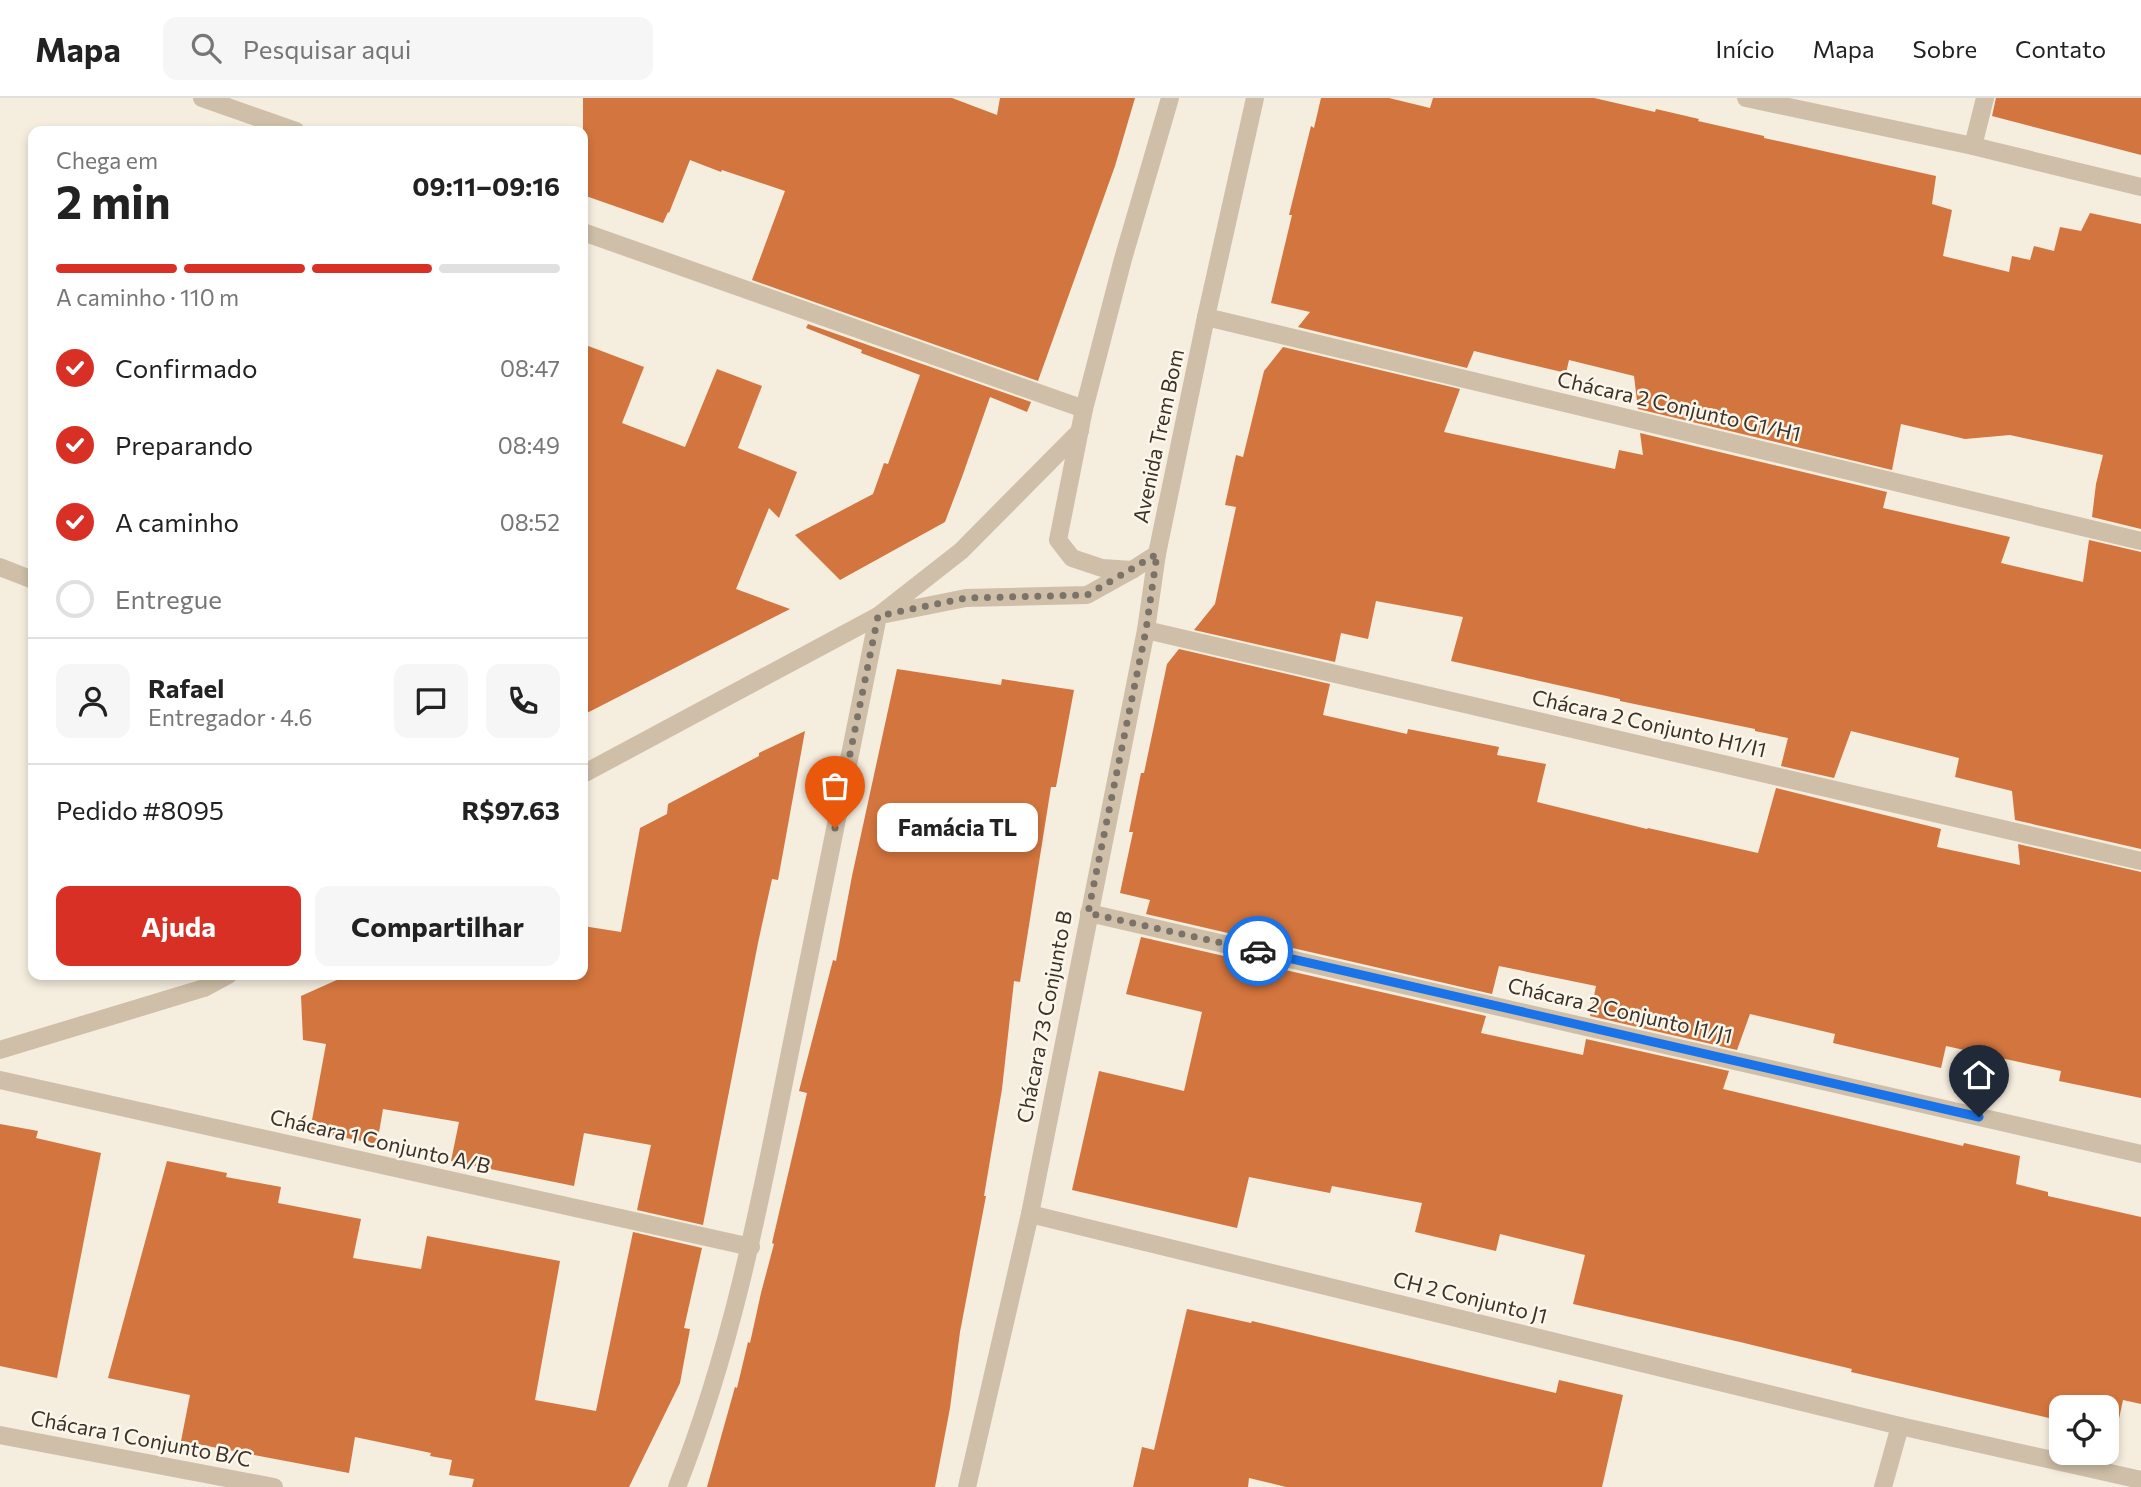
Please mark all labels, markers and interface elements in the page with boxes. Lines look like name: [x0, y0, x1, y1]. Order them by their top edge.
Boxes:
search box: [163, 17, 653, 80]
text: Mapa: [35, 28, 121, 69]
icon: search: [187, 29, 225, 67]
text: Pesquisar aqui: [243, 33, 411, 64]
text: Início: [1716, 34, 1775, 63]
text: Mapa: [1813, 34, 1875, 63]
text: Sobre: [1913, 34, 1977, 63]
text: Contato: [2015, 34, 2106, 63]
text: Chega em: [56, 146, 158, 174]
text: 09:11–09:16: [412, 170, 560, 201]
text: 2 min: [56, 172, 171, 228]
text: A caminho · 110 m: [56, 283, 239, 311]
street label: Avenida Trem Bom: [1127, 346, 1188, 525]
icon: check: [56, 349, 94, 387]
text: Confirmado: [115, 352, 257, 383]
text: 08:47: [500, 354, 560, 382]
street label: Chácara 2 Conjunto G1/H1: [1555, 365, 1803, 446]
icon: check: [56, 426, 94, 464]
text: Preparando: [115, 429, 253, 460]
text: 08:49: [498, 431, 560, 459]
icon: check: [56, 503, 94, 541]
text: A caminho: [115, 506, 239, 537]
text: 08:52: [500, 508, 560, 536]
text: Entregue: [115, 583, 222, 614]
button: person: [56, 664, 130, 738]
button: chat: [394, 664, 468, 738]
button: phone: [486, 664, 560, 738]
text: Rafael: [148, 672, 224, 703]
street label: Chácara 2 Conjunto H1/I1: [1530, 683, 1769, 762]
text: Entregador · 4.6: [148, 703, 313, 731]
pin: [805, 756, 865, 828]
icon: bag: [816, 767, 854, 805]
text: Pedido #8095: [56, 794, 224, 825]
text: R$97.63: [461, 794, 560, 825]
callout: Famácia TL: [877, 804, 1038, 852]
text: Famácia TL: [898, 813, 1017, 841]
button: Ajuda: [56, 886, 301, 966]
button: Compartilhar: [315, 886, 560, 966]
street label: Chácara 73 Conjunto B: [1011, 908, 1076, 1125]
courier: [1223, 916, 1293, 986]
icon: car: [1239, 932, 1277, 970]
street label: Chácara 2 Conjunto I1/J1: [1506, 971, 1735, 1048]
pin: [1949, 1045, 2009, 1117]
icon: home: [1960, 1056, 1998, 1094]
street label: Chácara 1 Conjunto A/B: [268, 1103, 493, 1178]
street label: CH 2 Conjunto J1: [1391, 1265, 1550, 1328]
map controls: [2049, 1395, 2119, 1465]
button: locate: [2049, 1395, 2119, 1465]
street label: Chácara 1 Conjunto B/C: [29, 1404, 254, 1471]

